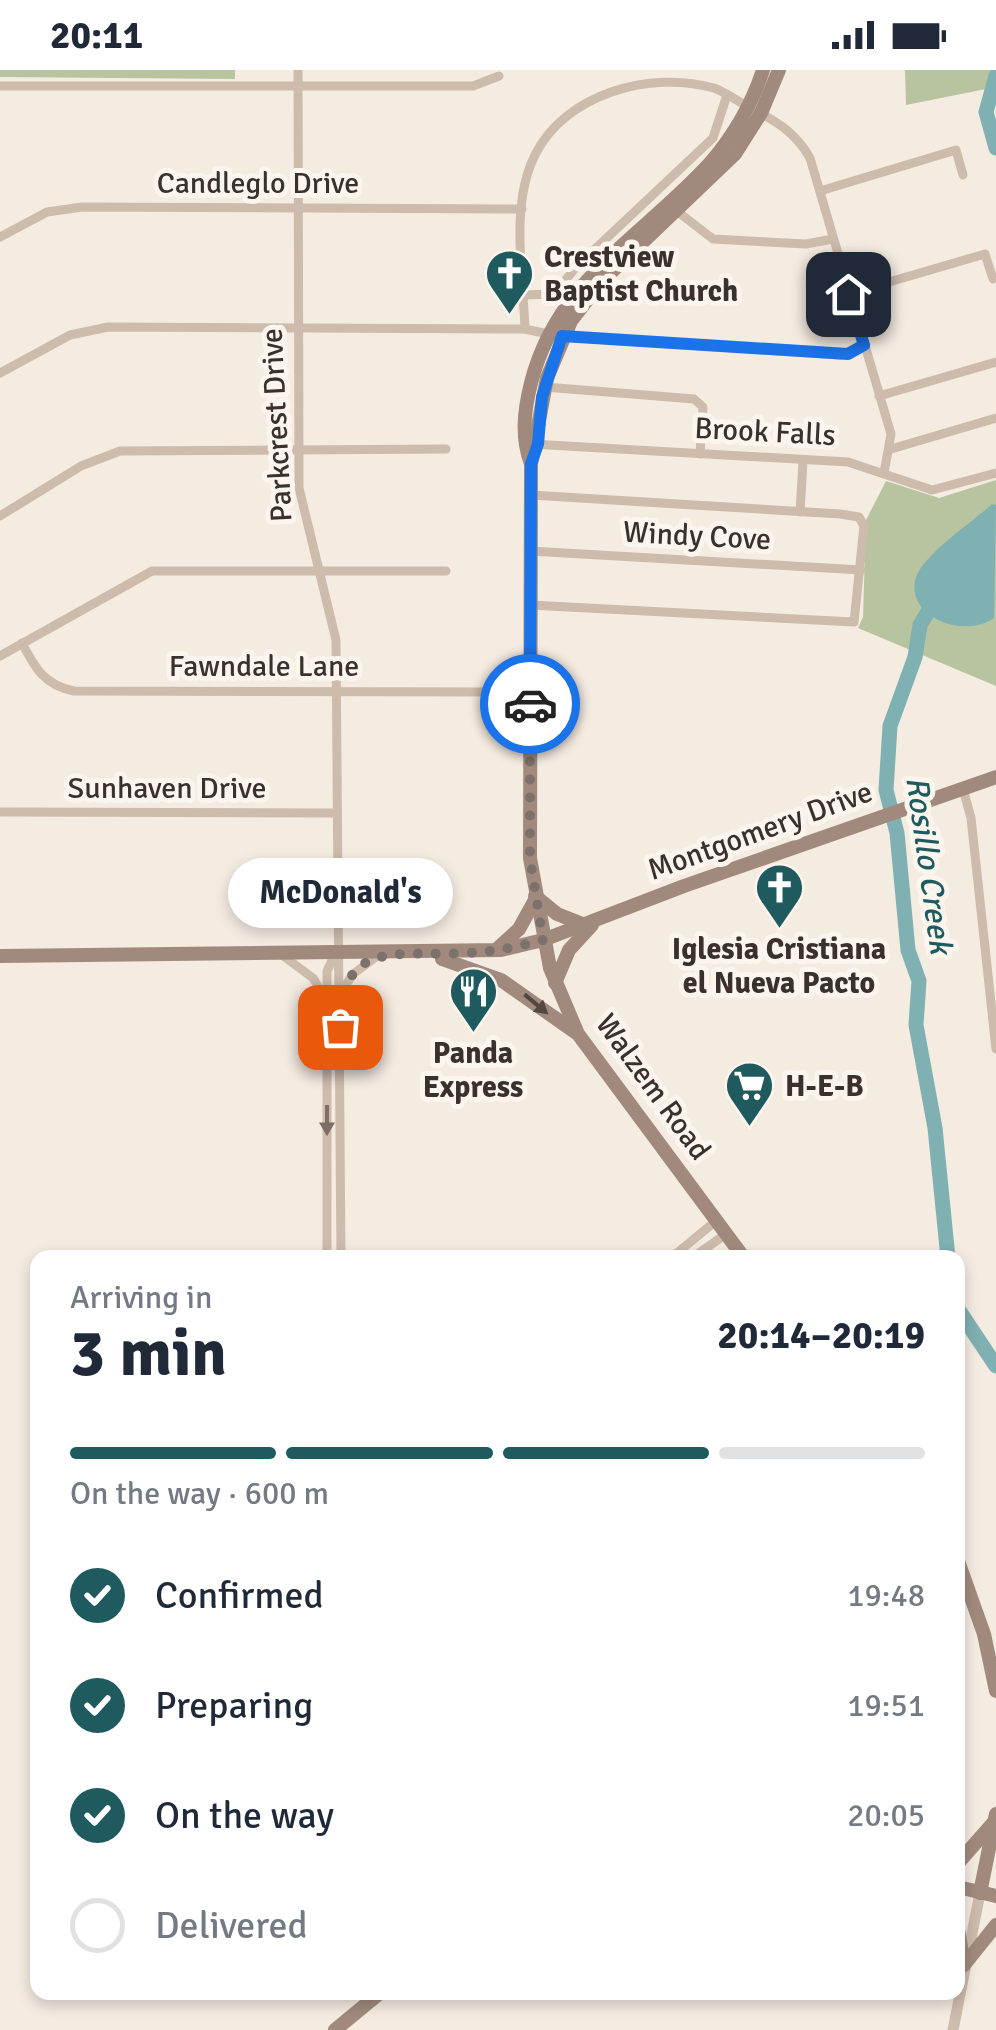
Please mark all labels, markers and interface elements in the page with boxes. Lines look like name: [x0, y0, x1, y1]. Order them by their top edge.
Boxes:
text: 20:11: [50, 12, 143, 59]
street label: Candleglo Drive: [157, 165, 359, 202]
place label: Crestview Baptist Church: [544, 239, 738, 310]
church icon: Crestview Baptist Church: [483, 248, 535, 316]
pin: [806, 252, 891, 337]
icon: home: [821, 267, 876, 322]
street label: Parkcrest Drive: [253, 327, 301, 523]
street label: Brook Falls: [693, 410, 837, 454]
street label: Windy Cove: [622, 514, 772, 558]
street label: Fawndale Lane: [169, 648, 359, 685]
courier: [480, 654, 580, 754]
icon: car: [503, 677, 558, 732]
street label: Sunhaven Drive: [68, 770, 266, 807]
street label: Montgomery Drive: [643, 773, 877, 889]
water label: Rosillo Creek: [897, 774, 961, 959]
callout: McDonald's: [228, 857, 452, 927]
church icon: Iglesia Cristiana el Nueva Pacto: [753, 862, 805, 930]
text: McDonald's: [259, 873, 422, 912]
place label: Iglesia Cristiana el Nueva Pacto: [672, 931, 886, 1002]
restaurant icon: Panda Express: [447, 966, 499, 1034]
pin: [298, 985, 383, 1070]
one-way arrow: [524, 993, 549, 1014]
icon: bag: [313, 1000, 368, 1055]
street label: Walzem Road: [588, 1007, 718, 1167]
place label: Panda Express: [423, 1035, 523, 1106]
supermarket icon: H-E-B: [724, 1060, 776, 1128]
place label: H-E-B: [785, 1068, 864, 1105]
one-way arrow: [319, 1105, 335, 1137]
text: Arriving in: [70, 1278, 212, 1317]
text: 20:14–20:19: [717, 1312, 925, 1359]
text: 3 min: [70, 1314, 227, 1394]
text: On the way · 600 m: [70, 1474, 329, 1513]
icon: check: [70, 1568, 125, 1623]
text: Confirmed: [155, 1572, 324, 1619]
text: 19:48: [847, 1576, 925, 1615]
icon: check: [70, 1678, 125, 1733]
text: Preparing: [155, 1682, 313, 1729]
text: 19:51: [847, 1686, 925, 1725]
icon: check: [70, 1788, 125, 1843]
text: On the way: [155, 1792, 334, 1839]
text: 20:05: [847, 1796, 925, 1835]
text: Delivered: [155, 1902, 308, 1949]

